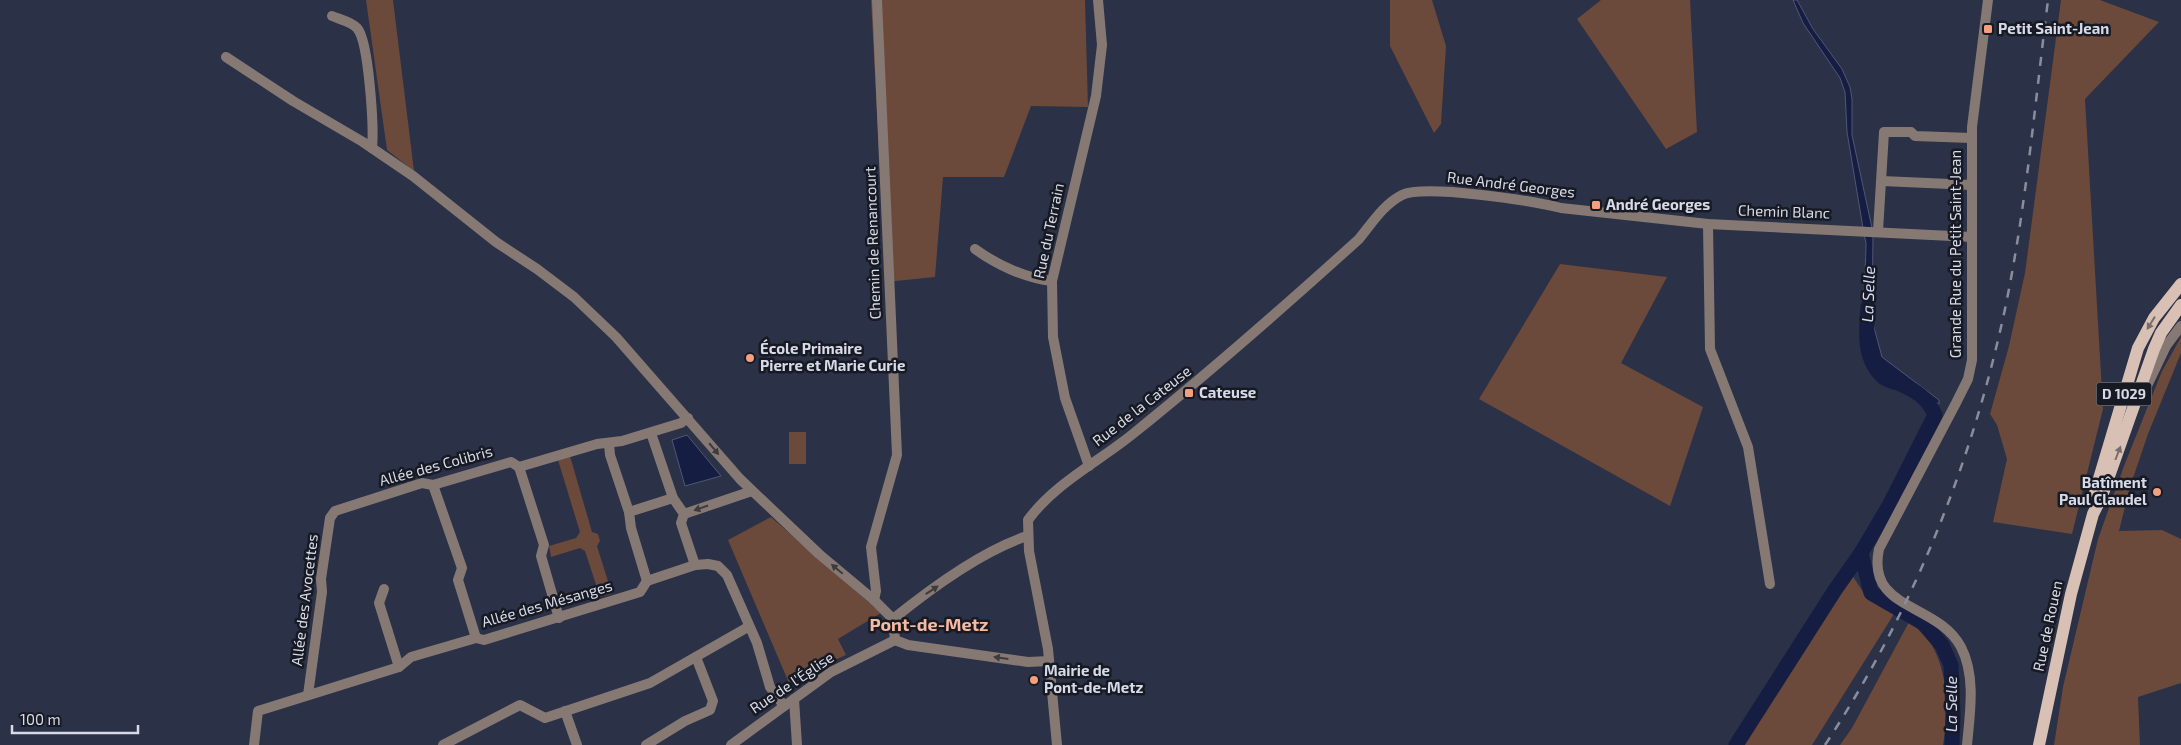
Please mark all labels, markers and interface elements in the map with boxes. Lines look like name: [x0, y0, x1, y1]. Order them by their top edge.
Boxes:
place label: Petit Saint-Jean: [1998, 19, 2109, 37]
marker: Petit Saint-Jean: [1982, 23, 1994, 35]
street label: Grande Rue du Petit Saint-Jean: [1946, 150, 1964, 358]
street label: Chemin de Renancourt: [860, 166, 884, 320]
street label: Rue André Georges: [1446, 167, 1576, 201]
street label: Rue du Terrain: [1029, 181, 1067, 280]
place label: André Georges: [1606, 195, 1710, 213]
marker: André Georges: [1590, 199, 1602, 211]
street label: Chemin Blanc: [1738, 200, 1830, 222]
water label: La Selle: [1857, 265, 1878, 322]
one-way arrow: [2147, 316, 2156, 329]
place label: École Primaire Pierre et Marie Curie: [760, 338, 905, 374]
marker: École Primaire Pierre et Marie Curie: [744, 352, 756, 364]
street label: Rue de la Cateuse: [1089, 361, 1194, 449]
road number: D 1029: [2096, 382, 2152, 406]
place label: Cateuse: [1199, 383, 1256, 401]
marker: Cateuse: [1183, 387, 1195, 399]
street label: Allée des Colibris: [377, 441, 494, 489]
one-way arrow: [708, 442, 720, 454]
one-way arrow: [2114, 445, 2122, 460]
place label: Batîment Paul Claudel: [2059, 473, 2147, 508]
marker: Batîment Paul Claudel: [2151, 486, 2163, 498]
one-way arrow: [694, 505, 709, 513]
street label: Allée des Avocettes: [287, 533, 321, 667]
one-way arrow: [831, 564, 843, 575]
street label: Allée des Mésanges: [479, 576, 614, 630]
street label: Rue de Rouen: [2029, 579, 2065, 673]
one-way arrow: [925, 585, 938, 595]
district label: Pont-de-Metz: [869, 613, 989, 635]
street label: Rue de l'Église: [746, 648, 837, 717]
one-way arrow: [992, 654, 1008, 662]
place label: Mairie de Pont-de-Metz: [1044, 661, 1143, 696]
marker: Mairie de Pont-de-Metz: [1028, 674, 1040, 686]
water label: La Selle: [1941, 675, 1960, 732]
scale bar: [12, 702, 139, 734]
text: 100 m: [20, 710, 61, 728]

